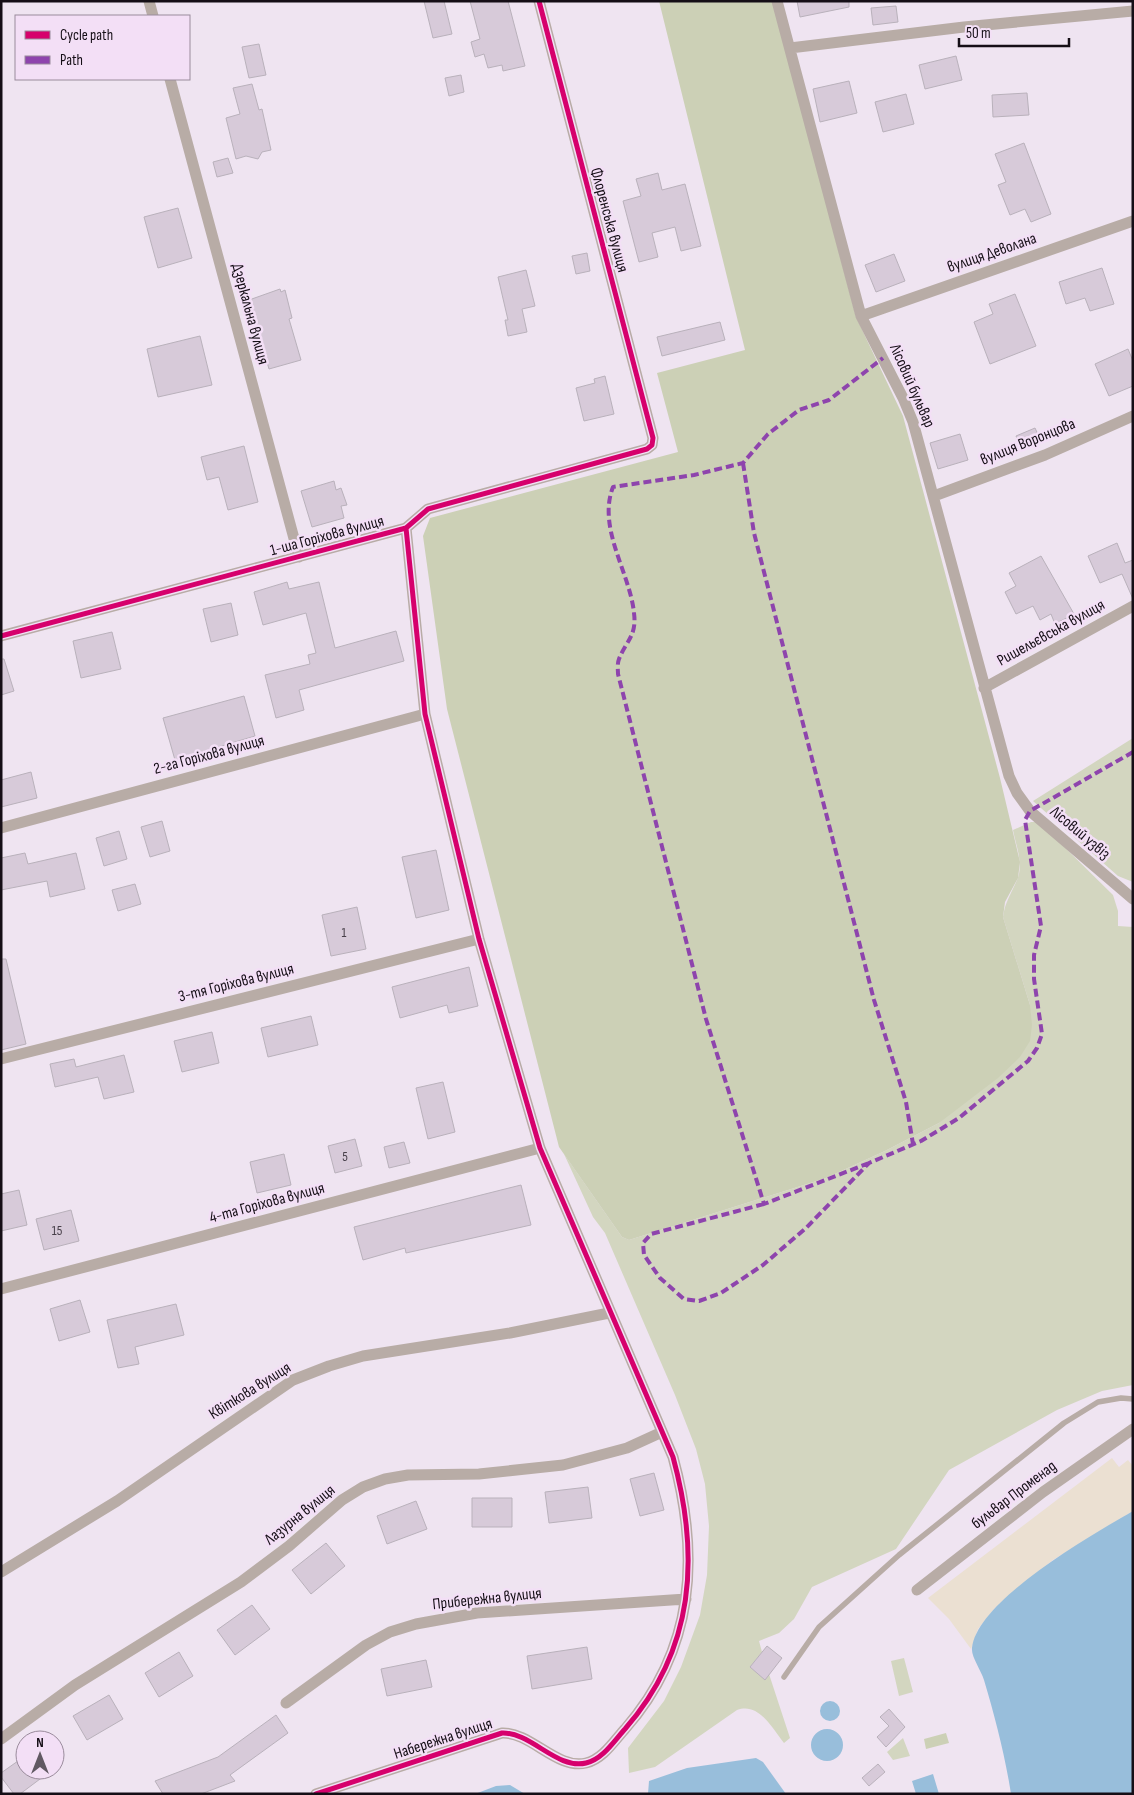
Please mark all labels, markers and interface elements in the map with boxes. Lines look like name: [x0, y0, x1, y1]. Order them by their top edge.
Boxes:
legend: [15, 15, 190, 80]
scale bar: [959, 15, 1069, 47]
text: 50 m: [966, 24, 991, 43]
text: Cycle path: [60, 26, 113, 45]
text: Path: [60, 51, 83, 70]
street label: Флоренська вулиця: [586, 166, 632, 274]
street label: вулиця Деволана: [945, 229, 1039, 277]
street label: Дзеркальна вулиця: [227, 261, 273, 367]
street label: Лісовий бульвар: [885, 340, 939, 431]
street label: вулиця Воронцова: [978, 414, 1078, 470]
street label: 1-ша Горіхова вулиця: [268, 512, 386, 560]
street label: Ришельєвська вулиця: [994, 596, 1108, 670]
street label: 2-га Горіхова вулиця: [152, 731, 266, 779]
street label: Лісовий узвіз: [1045, 802, 1114, 864]
house number: 1: [342, 924, 347, 941]
street label: 3-тя Горіхова вулиця: [176, 959, 296, 1007]
house number: 5: [342, 1148, 348, 1165]
street label: 4-та Горіхова вулиця: [207, 1179, 327, 1227]
house number: 15: [52, 1222, 63, 1239]
street label: Квіткова вулиця: [206, 1358, 294, 1424]
street label: бульвар Променад: [968, 1457, 1060, 1533]
street label: Лазурна вулиця: [260, 1481, 339, 1550]
street label: Прибережна вулиця: [432, 1584, 542, 1614]
street label: Набережна вулиця: [391, 1714, 495, 1764]
north arrow: [15, 1730, 65, 1780]
text: N: [36, 1734, 44, 1751]

